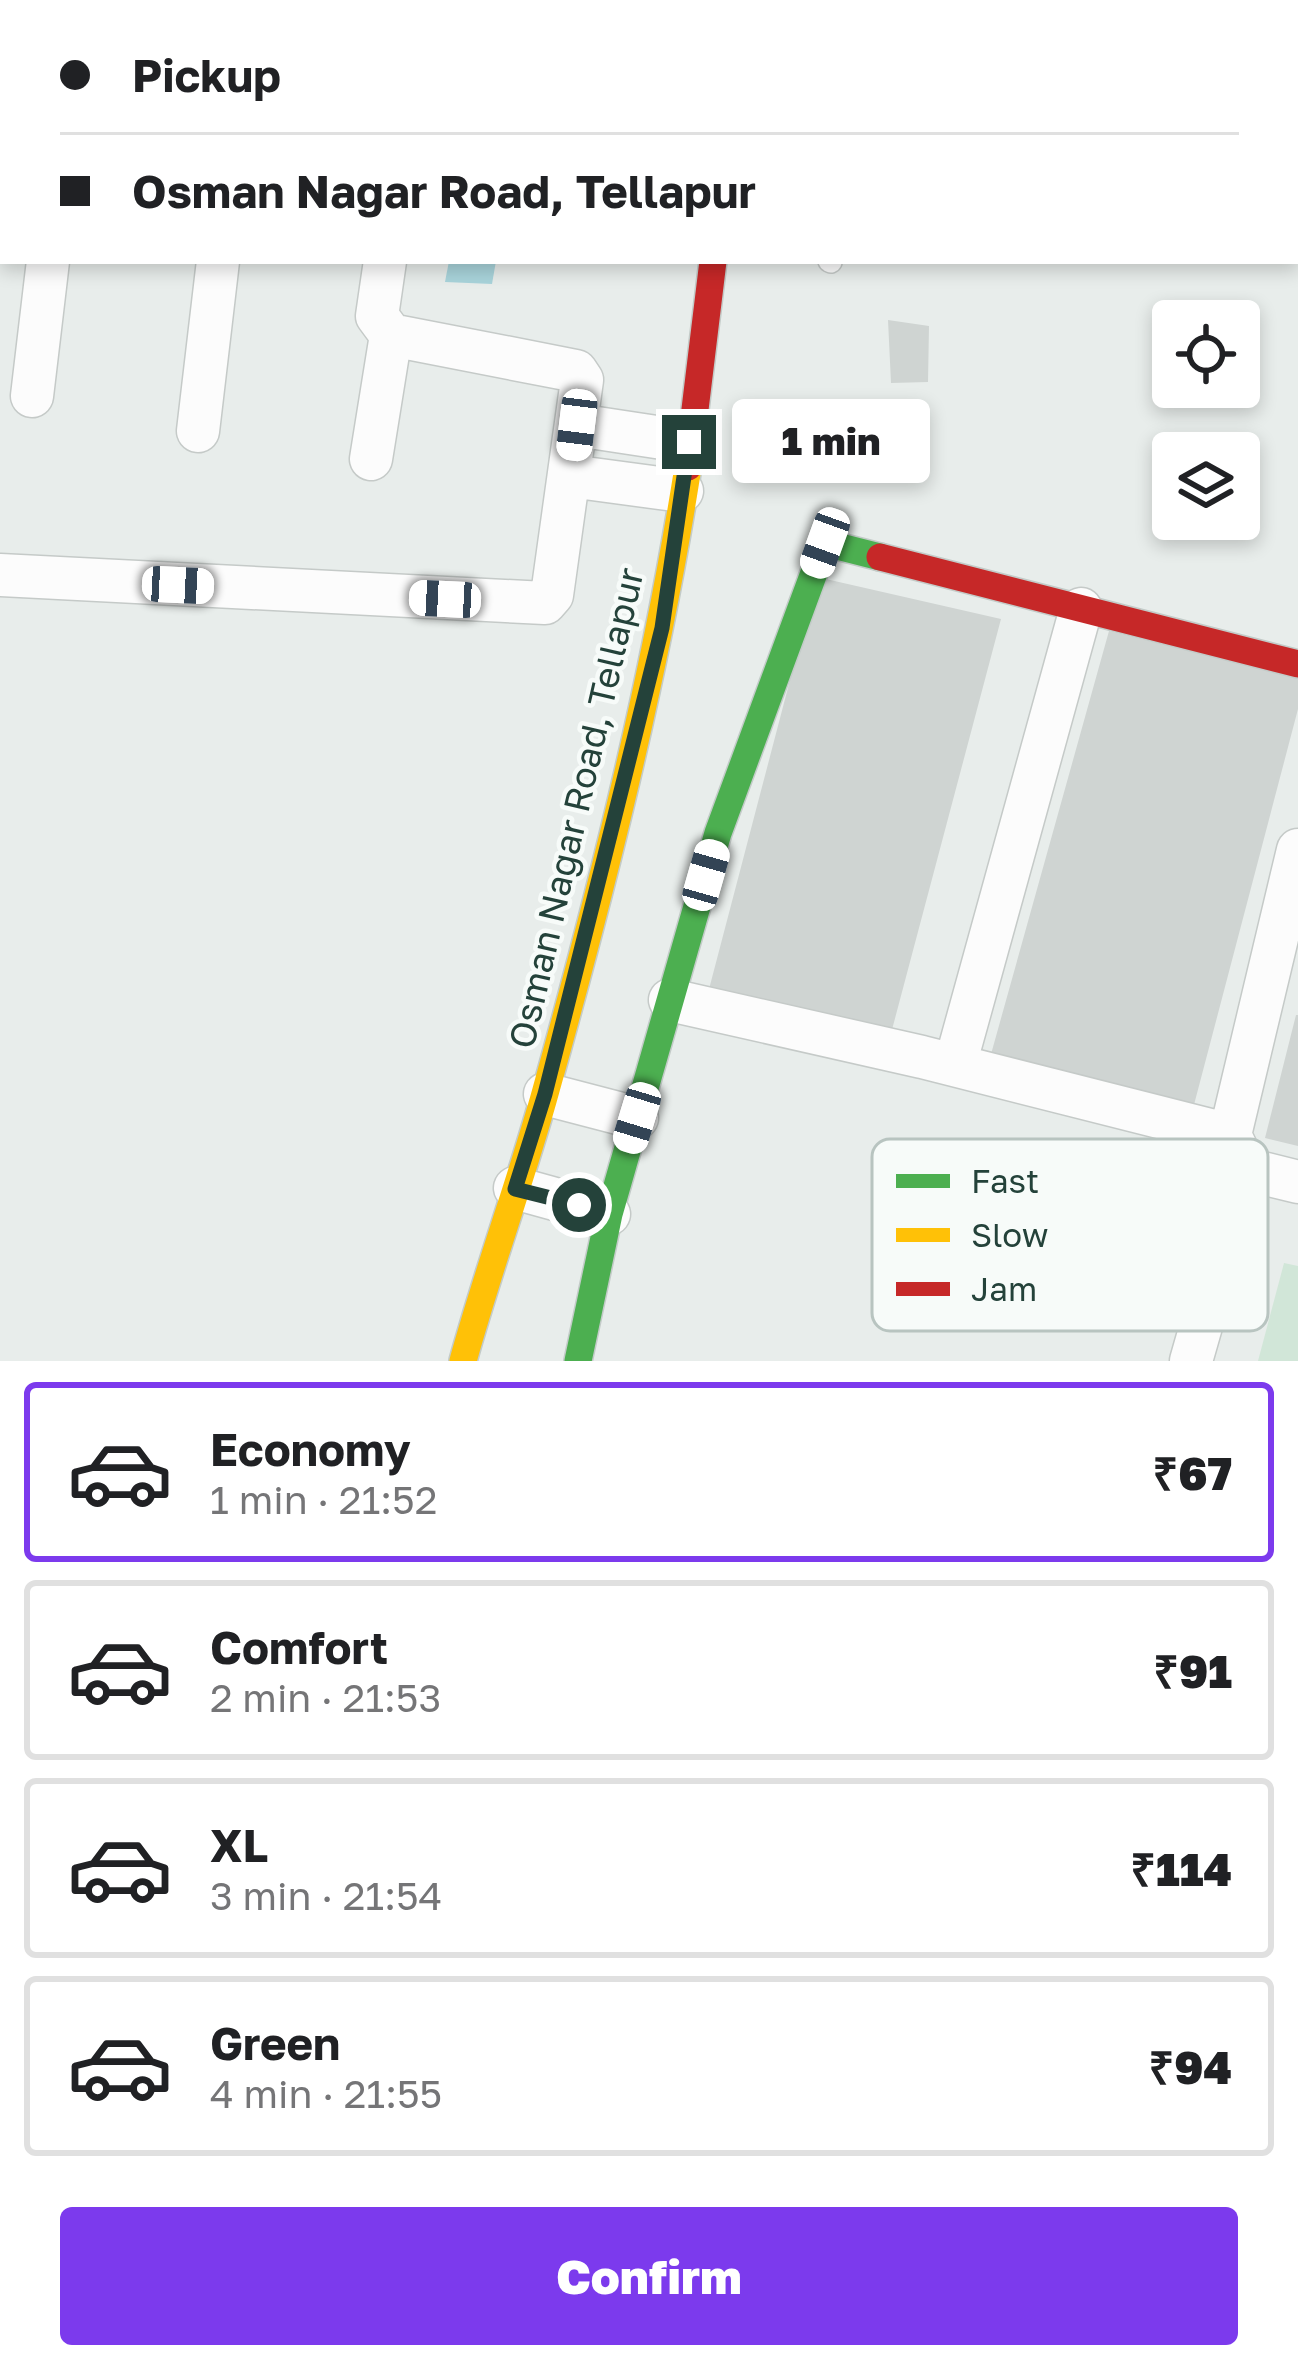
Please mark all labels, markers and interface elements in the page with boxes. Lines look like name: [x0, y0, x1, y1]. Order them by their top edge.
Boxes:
text: Pickup: [132, 48, 281, 102]
text: Osman Nagar Road, Tellapur: [132, 164, 756, 218]
map controls: [1152, 300, 1260, 540]
button: locate: [1152, 300, 1260, 408]
car: [555, 387, 599, 463]
callout: 1 min: [731, 400, 929, 484]
route end: [662, 415, 716, 469]
text: 1 min: [781, 417, 881, 464]
button: layers: [1152, 432, 1260, 540]
car: [796, 503, 854, 583]
street label: Osman Nagar Road, Tellapur: [499, 564, 652, 1052]
car: [141, 565, 215, 605]
car: [408, 579, 482, 619]
car: [679, 835, 733, 915]
car: [609, 1078, 665, 1158]
legend: [872, 1139, 1268, 1331]
text: Fast: [971, 1161, 1039, 1200]
route start: [552, 1178, 606, 1232]
text: Slow: [971, 1215, 1049, 1254]
text: Jam: [971, 1269, 1037, 1308]
icon: car: [66, 1418, 174, 1526]
text: Economy: [210, 1422, 411, 1476]
text: ₹67: [1152, 1446, 1232, 1500]
text: 1 min · 21:52: [210, 1476, 437, 1523]
icon: car: [66, 1616, 174, 1724]
text: Comfort: [210, 1620, 388, 1674]
text: ₹91: [1153, 1644, 1232, 1698]
text: 2 min · 21:53: [210, 1674, 441, 1721]
icon: car: [66, 1814, 174, 1922]
text: XL: [210, 1818, 268, 1872]
text: ₹114: [1130, 1842, 1232, 1896]
text: 3 min · 21:54: [210, 1872, 442, 1919]
icon: car: [66, 2012, 174, 2120]
text: Green: [210, 2016, 340, 2070]
text: ₹94: [1148, 2040, 1232, 2094]
text: 4 min · 21:55: [210, 2070, 442, 2117]
button: Confirm: [60, 2207, 1238, 2345]

